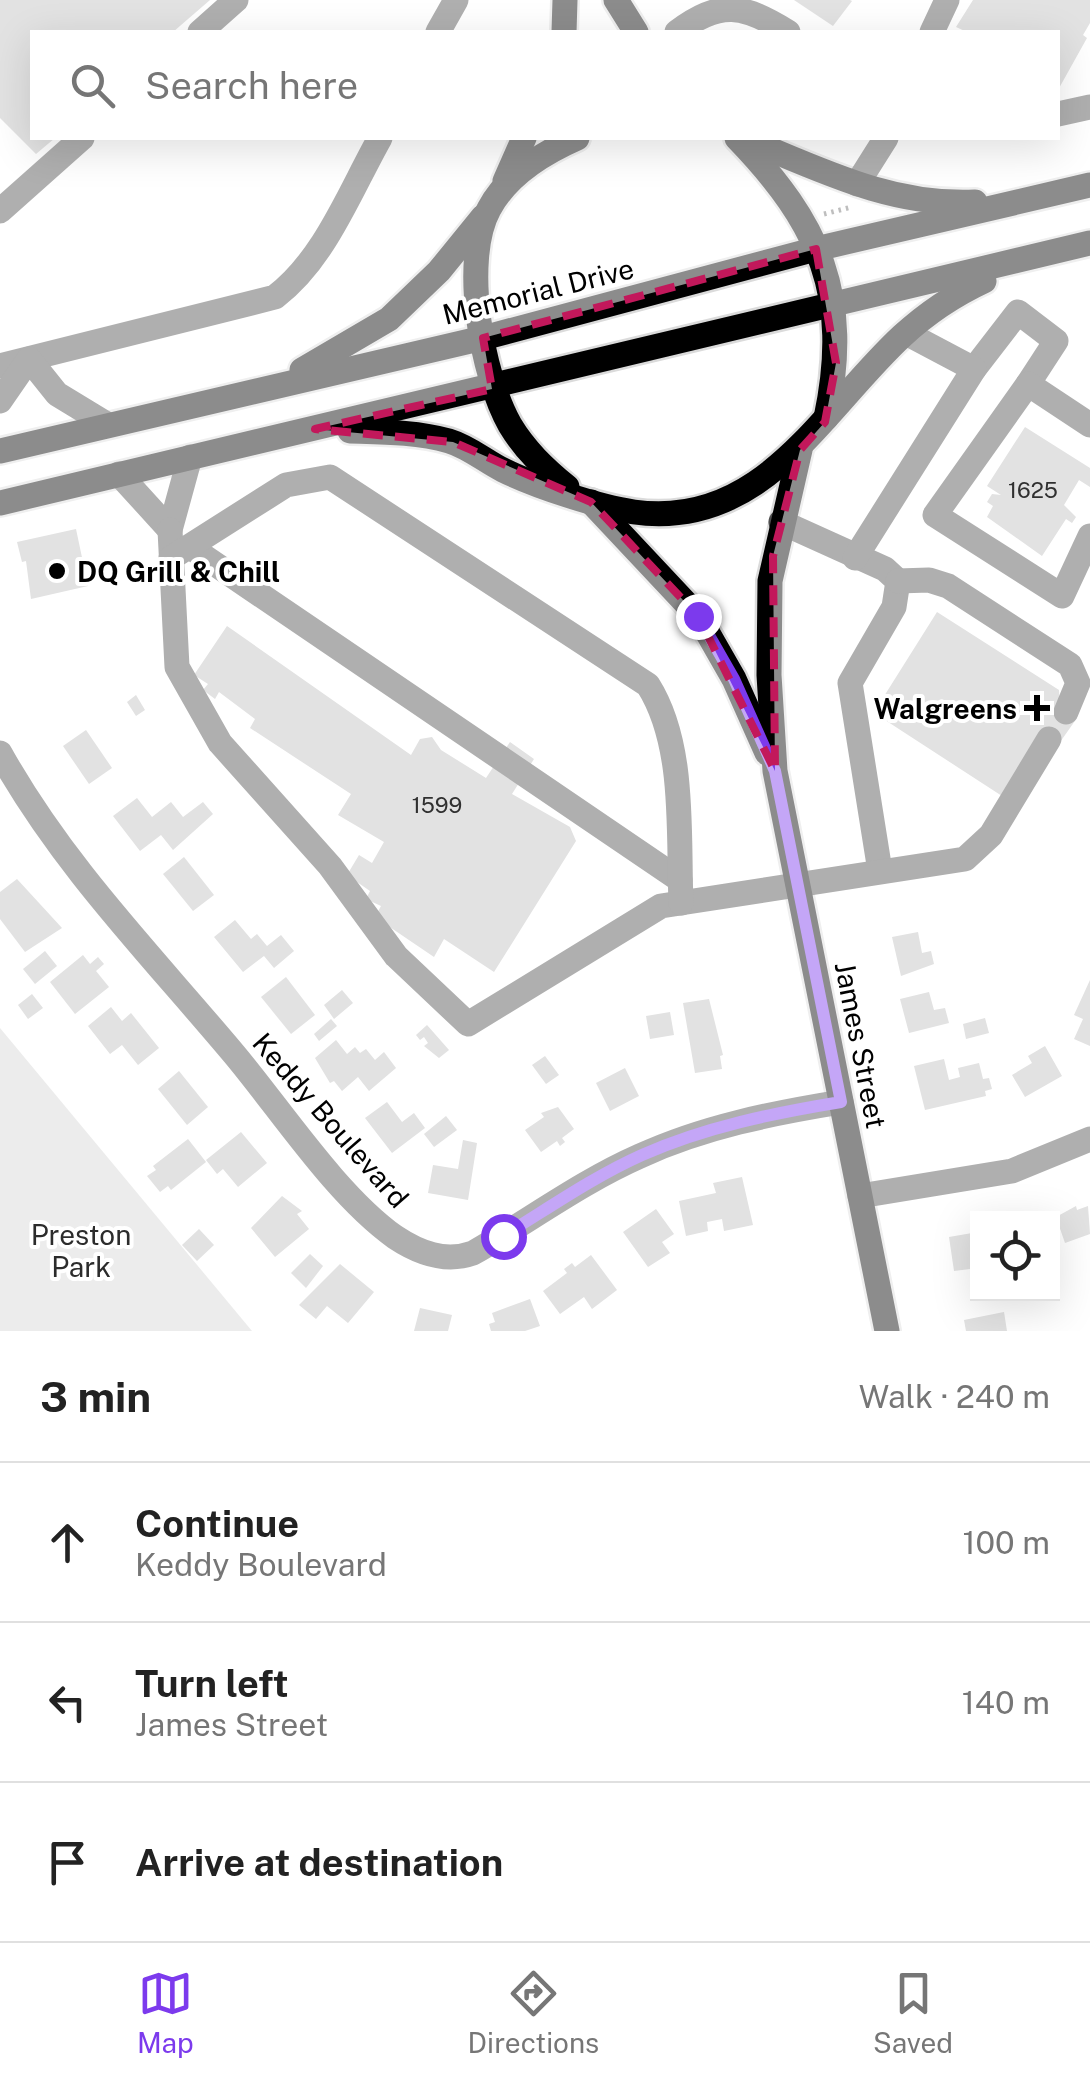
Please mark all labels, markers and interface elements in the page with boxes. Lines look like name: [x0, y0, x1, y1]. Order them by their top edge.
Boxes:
search box: [30, 30, 1060, 140]
icon: search: [65, 58, 120, 113]
text: Search here: [145, 63, 358, 108]
street label: Memorial Drive: [439, 251, 637, 331]
house number: 1625: [1008, 477, 1058, 503]
place label: DQ Grill & Chill: [77, 555, 280, 588]
marker: DQ Grill & Chill: [46, 560, 68, 582]
route end: [676, 594, 722, 640]
place label: Walgreens: [873, 692, 1017, 725]
marker: Walgreens: [1026, 697, 1048, 719]
house number: 1599: [412, 792, 462, 818]
street label: James Street: [829, 959, 893, 1131]
street label: Keddy Boulevard: [246, 1026, 416, 1214]
map controls: [970, 1211, 1060, 1301]
button: locate: [970, 1211, 1060, 1301]
route start: [481, 1214, 527, 1260]
park label: Preston Park: [31, 1218, 131, 1283]
text: 3 min: [40, 1372, 151, 1421]
text: Walk · 240 m: [859, 1378, 1050, 1415]
text: Continue: [135, 1501, 299, 1546]
icon: ahead: [40, 1515, 95, 1570]
text: 100 m: [963, 1524, 1050, 1561]
text: Keddy Boulevard: [135, 1546, 387, 1583]
text: Turn left: [135, 1661, 289, 1706]
icon: left: [40, 1675, 95, 1730]
text: 140 m: [962, 1684, 1050, 1721]
text: James Street: [135, 1706, 328, 1743]
icon: arrive: [40, 1835, 95, 1890]
text: Arrive at destination: [135, 1840, 503, 1885]
tab: Map: [137, 1966, 194, 2059]
tab: Directions: [468, 1966, 599, 2059]
tab: Saved: [873, 1966, 953, 2059]

